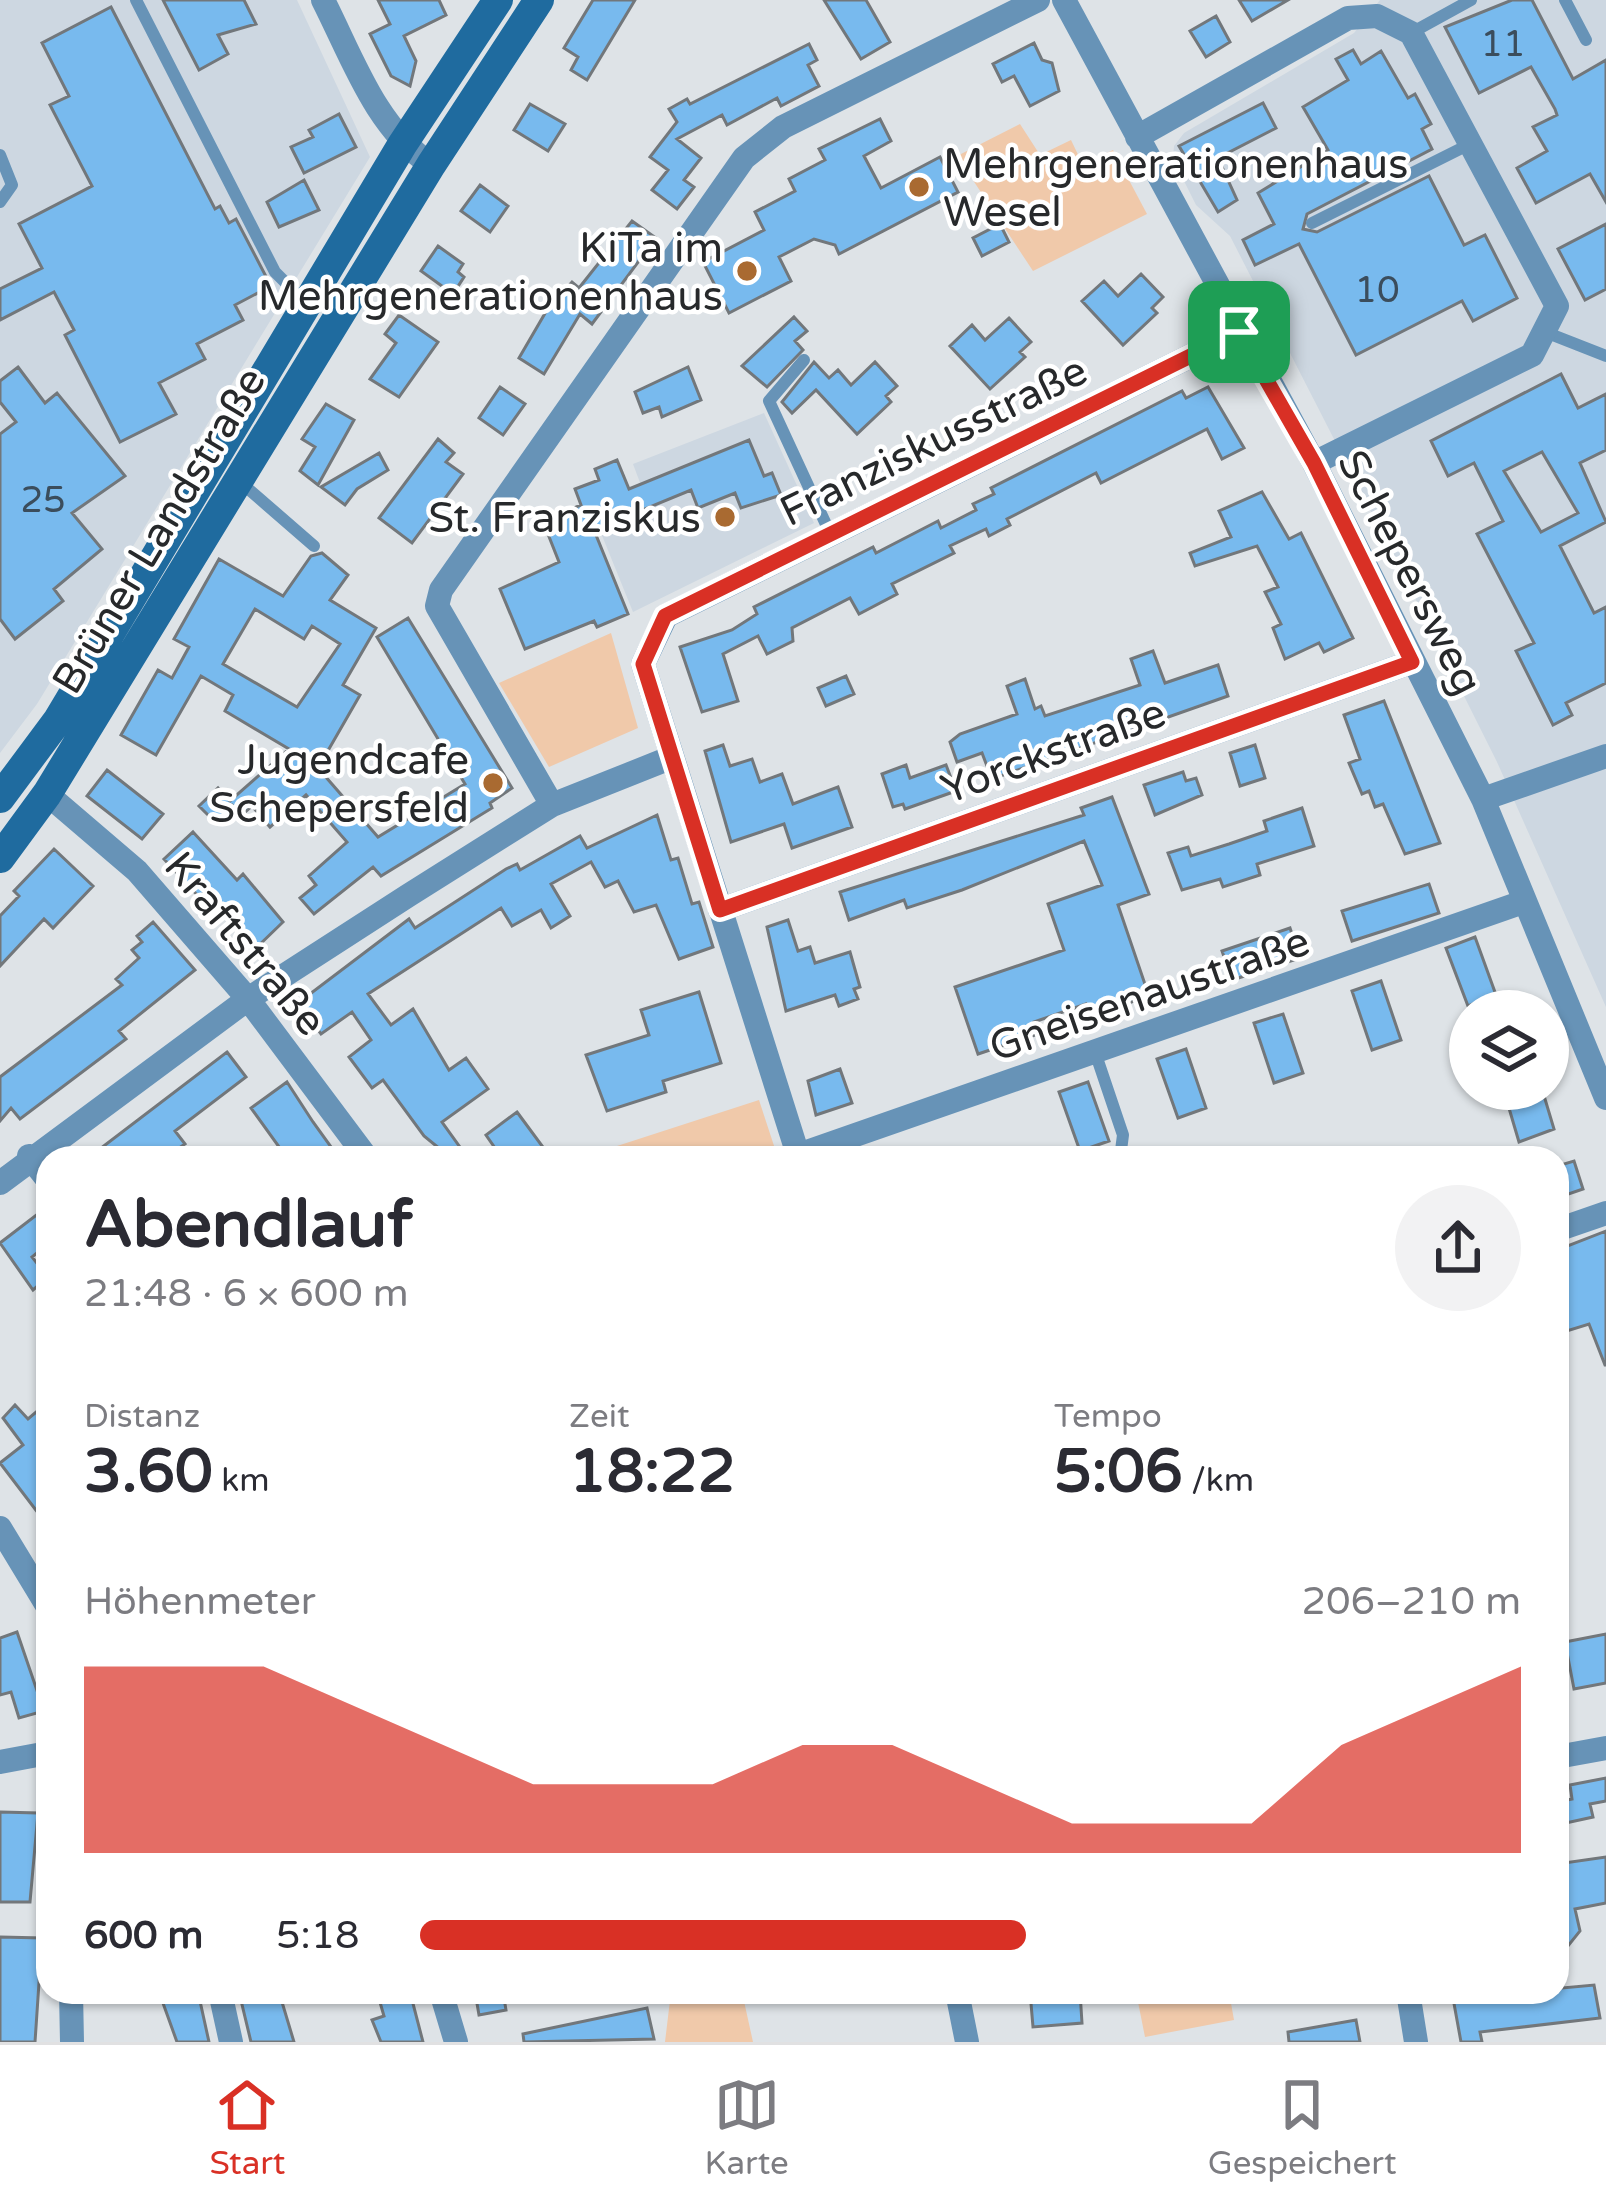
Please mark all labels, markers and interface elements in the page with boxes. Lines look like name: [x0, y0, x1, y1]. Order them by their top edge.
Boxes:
house number: 11: [1480, 23, 1526, 66]
place label: Mehrgenerationenhaus Wesel: [943, 139, 1408, 238]
marker: Mehrgenerationenhaus Wesel: [906, 174, 932, 200]
place label: KiTa im Mehrgenerationenhaus: [258, 223, 723, 322]
marker: KiTa im Mehrgenerationenhaus: [734, 258, 760, 284]
house number: 10: [1354, 269, 1400, 312]
pin: [1188, 281, 1290, 383]
icon: arrive: [1206, 299, 1272, 365]
street label: Franziskusstraße: [772, 345, 1095, 538]
street label: Brüner Landstraße: [42, 358, 277, 703]
street label: Schepersweg: [1326, 442, 1493, 703]
house number: 25: [20, 479, 66, 522]
place label: St. Franziskus: [428, 493, 701, 544]
marker: St. Franziskus: [712, 504, 738, 530]
street label: Yorckstraße: [934, 687, 1173, 816]
place label: Jugendcafe Schepersfeld: [209, 735, 469, 834]
marker: Jugendcafe Schepersfeld: [480, 770, 506, 796]
street label: Kraftstraße: [153, 842, 336, 1046]
street label: Gneisenaustraße: [983, 916, 1316, 1073]
map controls: [1449, 990, 1569, 1110]
button: layers: [1449, 990, 1569, 1110]
text: Abendlauf: [84, 1185, 412, 1265]
button: share: [1395, 1185, 1521, 1311]
text: 21:48 · 6 × 600 m: [84, 1270, 409, 1317]
text: Distanz: [84, 1397, 200, 1436]
text: Zeit: [569, 1397, 630, 1436]
text: Tempo: [1054, 1397, 1162, 1436]
text: 3.60: [84, 1436, 213, 1508]
text: 18:22: [569, 1436, 735, 1508]
text: 5:06: [1054, 1436, 1183, 1508]
text: km: [213, 1461, 270, 1500]
text: /km: [1183, 1461, 1254, 1500]
text: Höhenmeter: [84, 1578, 316, 1625]
text: 206–210 m: [1301, 1578, 1521, 1625]
text: 600 m: [84, 1912, 203, 1959]
text: 5:18: [276, 1912, 360, 1959]
tab: Start: [209, 2072, 285, 2183]
tab: Karte: [704, 2072, 789, 2183]
tab: Gespeichert: [1208, 2072, 1397, 2183]

